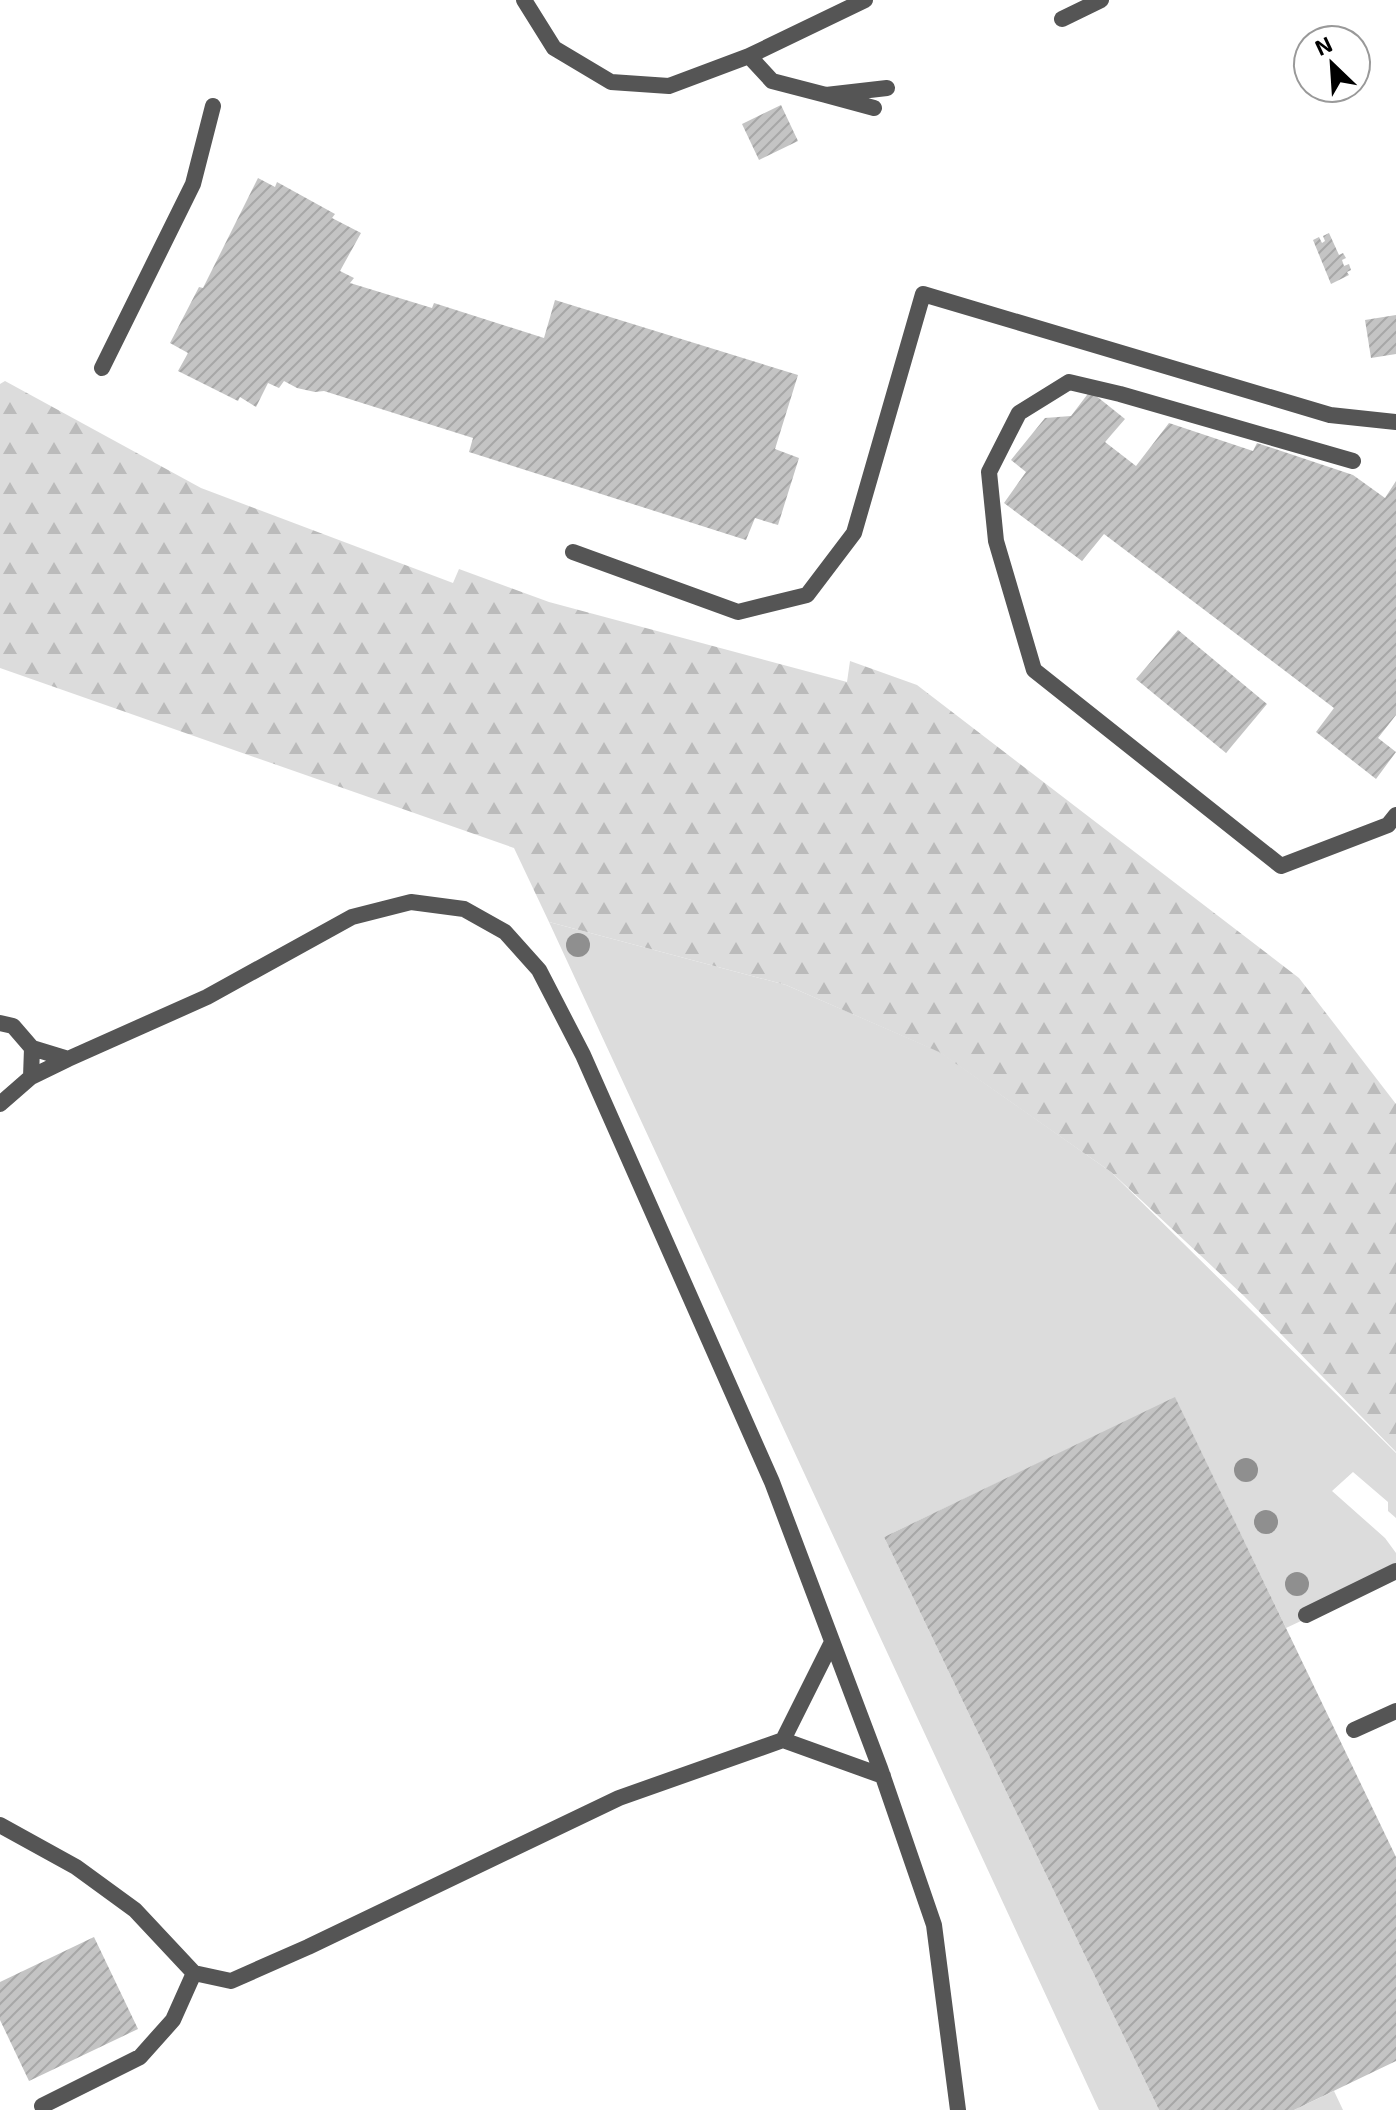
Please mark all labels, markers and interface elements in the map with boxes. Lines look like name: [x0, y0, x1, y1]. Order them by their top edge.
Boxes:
north arrow: [1292, 24, 1372, 104]
text: N: [1310, 30, 1336, 60]

